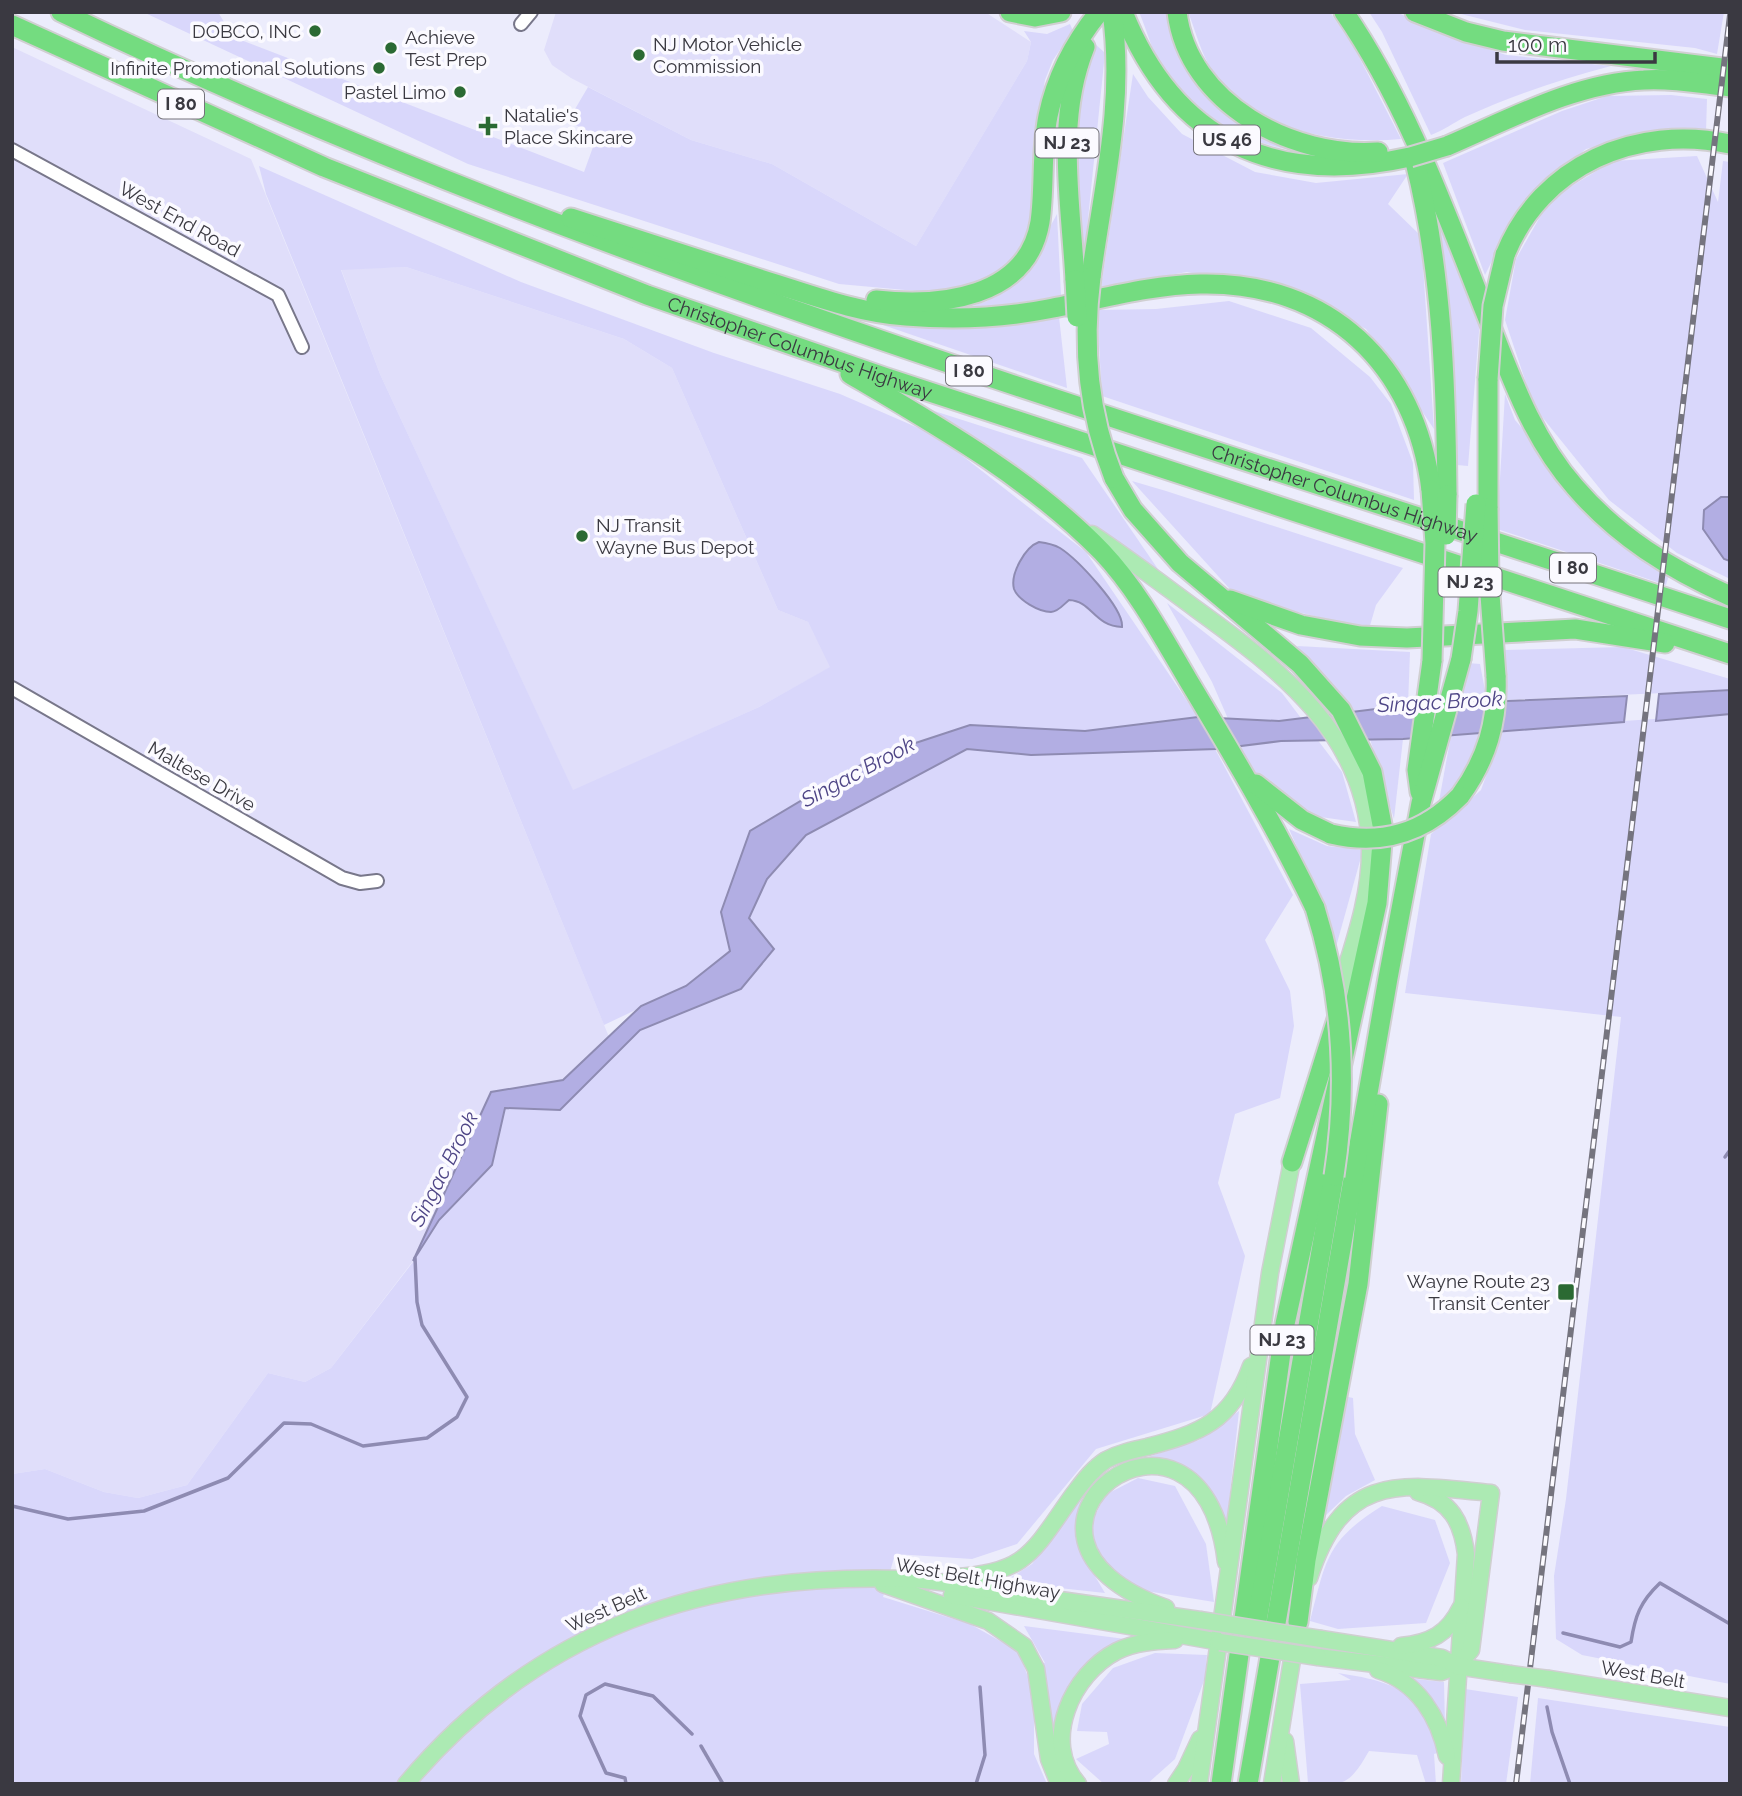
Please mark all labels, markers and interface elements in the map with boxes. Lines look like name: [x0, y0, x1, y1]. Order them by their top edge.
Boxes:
place label: DOBCO, INC: [192, 20, 301, 42]
scale bar: [1497, 21, 1654, 65]
marker: DOBCO, INC: [307, 23, 323, 39]
place label: Achieve Test Prep: [405, 26, 487, 70]
text: 100 m: [1508, 32, 1567, 57]
place label: NJ Motor Vehicle Commission: [653, 33, 802, 77]
marker: Achieve Test Prep: [383, 40, 399, 56]
marker: NJ Motor Vehicle Commission: [631, 47, 647, 63]
place label: Infinite Promotional Solutions: [110, 57, 365, 79]
marker: Infinite Promotional Solutions: [371, 60, 387, 76]
place label: Pastel Limo: [344, 81, 446, 103]
marker: Pastel Limo: [452, 84, 468, 100]
road number: I 80: [158, 90, 204, 119]
place label: Natalie's Place Skincare: [504, 104, 633, 148]
marker: Natalie's Place Skincare: [478, 116, 498, 136]
road number: US 46: [1194, 125, 1260, 154]
road number: NJ 23: [1036, 128, 1098, 158]
street label: West End Road: [116, 177, 244, 261]
street label: Christopher Columbus Highway: [665, 292, 935, 403]
road number: I 80: [946, 356, 992, 386]
street label: Christopher Columbus Highway: [1209, 440, 1481, 546]
place label: NJ Transit Wayne Bus Depot: [596, 514, 755, 558]
marker: NJ Transit Wayne Bus Depot: [574, 528, 590, 544]
road number: I 80: [1550, 554, 1596, 582]
road number: NJ 23: [1438, 568, 1502, 596]
water label: Singac Brook: [1376, 686, 1503, 717]
water label: Singac Brook: [796, 731, 919, 813]
street label: Maltese Drive: [145, 736, 259, 816]
water label: Singac Brook: [403, 1107, 483, 1231]
place label: Wayne Route 23 Transit Center: [1407, 1270, 1550, 1314]
marker: Wayne Route 23 Transit Center: [1556, 1282, 1576, 1302]
road number: NJ 23: [1250, 1325, 1314, 1354]
street label: West Belt Highway: [894, 1553, 1062, 1603]
street label: West Belt: [562, 1581, 650, 1636]
street label: West Belt: [1599, 1656, 1688, 1692]

